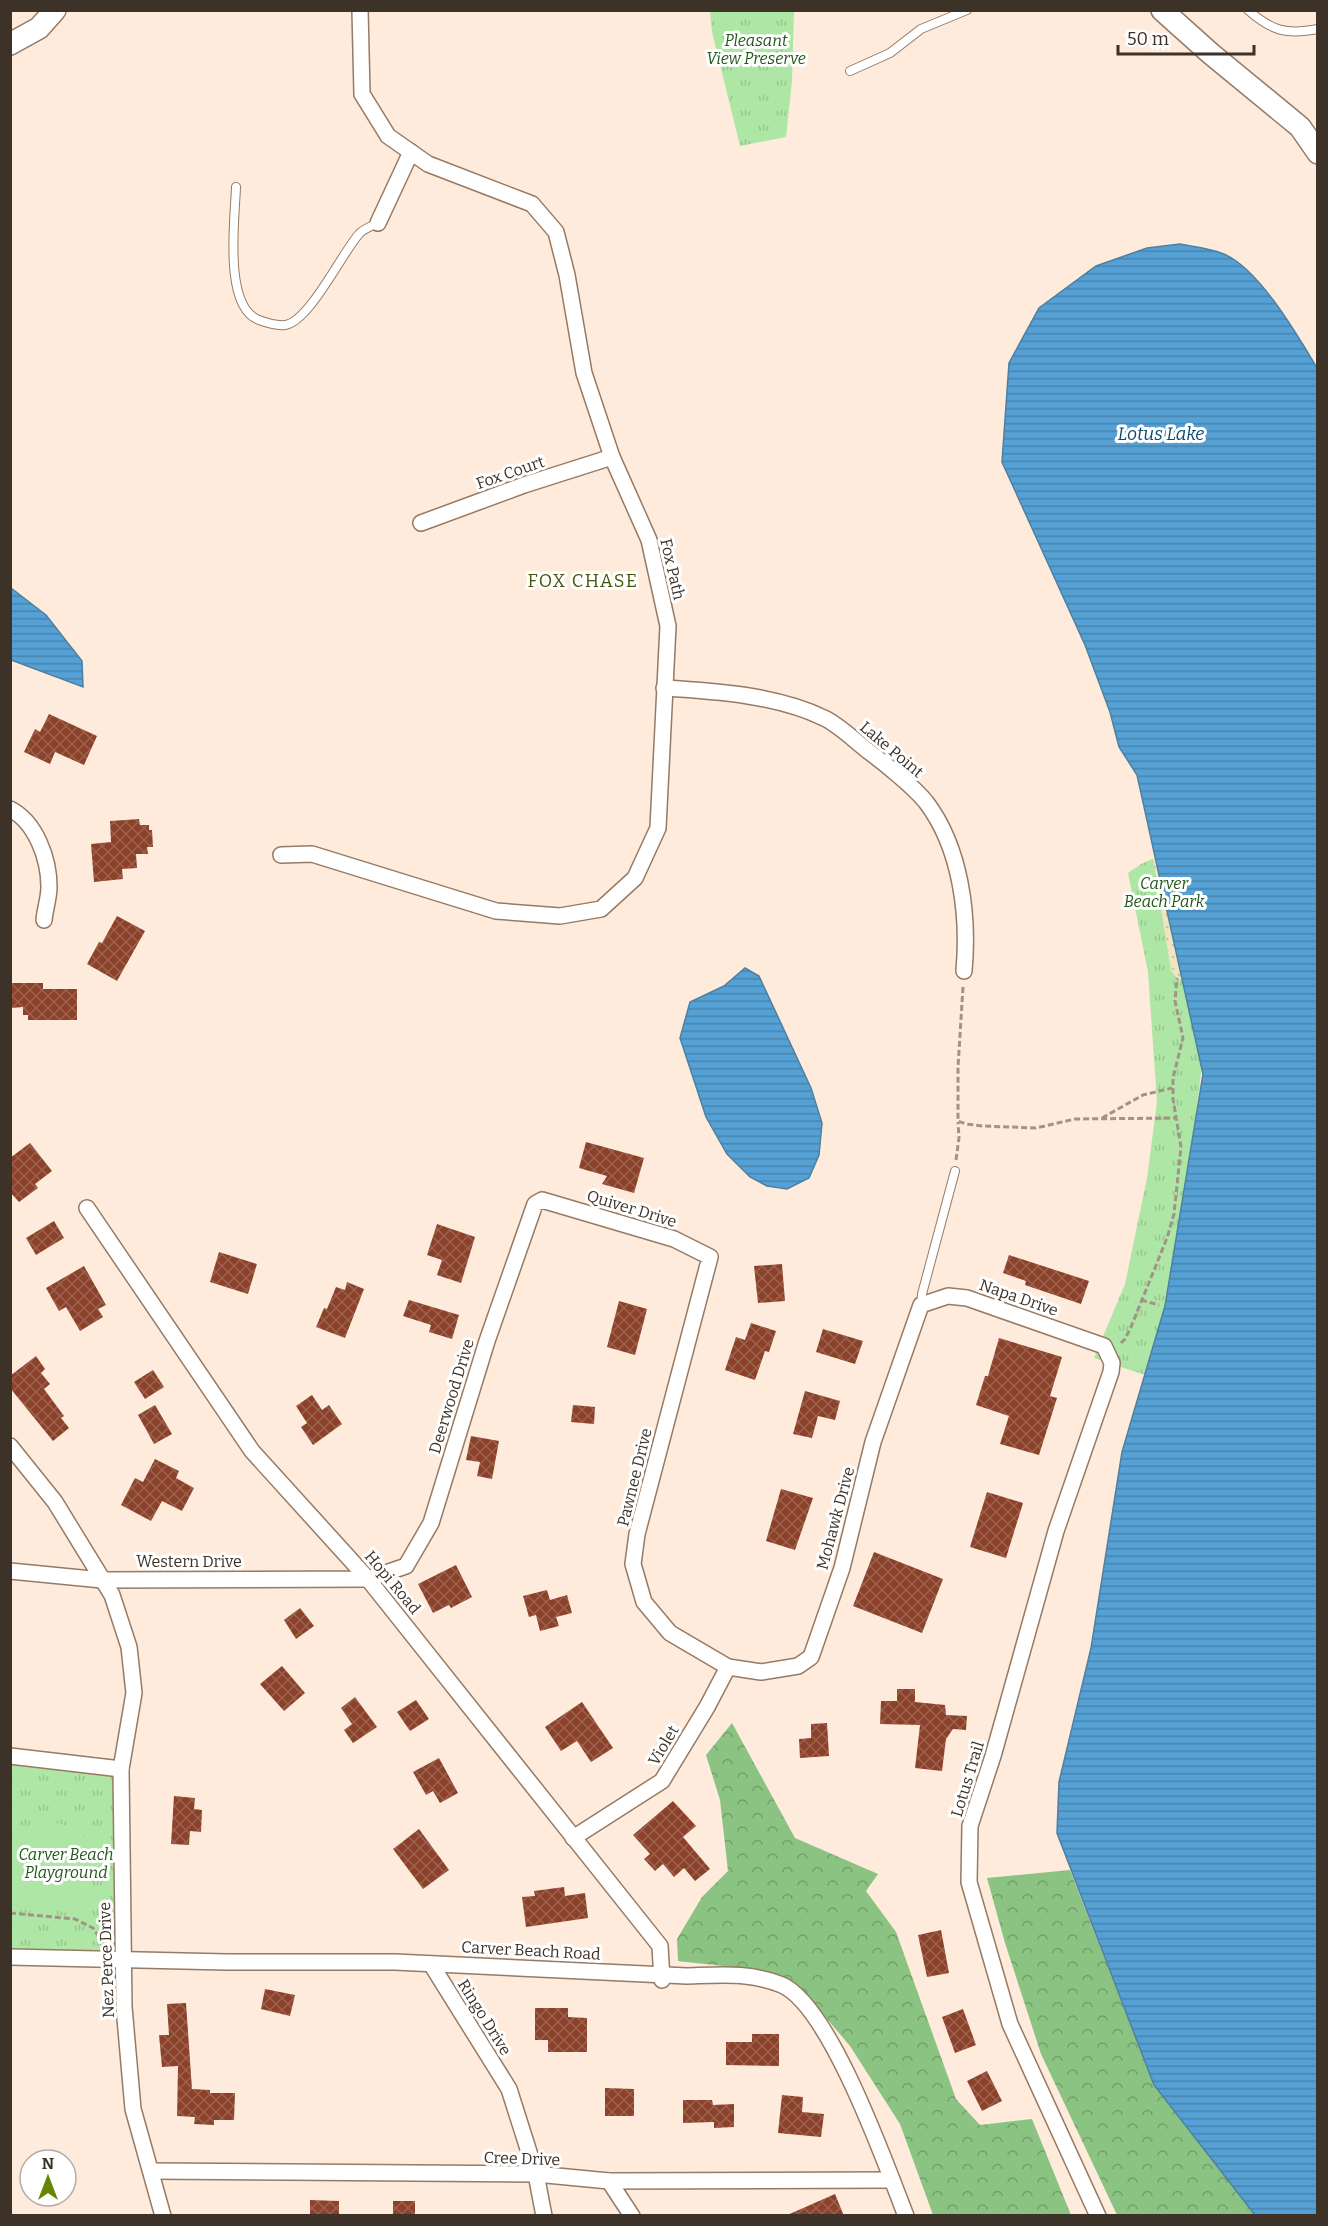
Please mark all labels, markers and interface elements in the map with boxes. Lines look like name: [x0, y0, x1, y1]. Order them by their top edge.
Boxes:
scale bar: [1118, 18, 1254, 56]
text: 50 m: [1127, 28, 1169, 50]
park label: Pleasant View Preserve: [706, 31, 806, 68]
water label: Lotus Lake: [1118, 423, 1204, 445]
street label: Fox Court: [474, 452, 547, 493]
street label: Fox Path: [656, 537, 689, 602]
district label: FOX CHASE: [527, 570, 639, 592]
street label: Lake Point: [856, 717, 927, 782]
park label: Carver Beach Park: [1124, 874, 1205, 911]
street label: Quiver Drive: [585, 1186, 679, 1231]
street label: Napa Drive: [977, 1275, 1061, 1320]
street label: Deerwood Drive: [425, 1336, 478, 1456]
street label: Pawnee Drive: [613, 1426, 656, 1528]
street label: Mohawk Drive: [813, 1465, 858, 1572]
street label: Hopi Road: [361, 1547, 425, 1618]
street label: Western Drive: [136, 1552, 242, 1571]
street label: Violet: [644, 1722, 683, 1769]
street label: Lotus Trail: [947, 1739, 988, 1819]
park label: Carver Beach Playground: [18, 1845, 114, 1882]
street label: Nez Perce Drive: [95, 1902, 118, 2018]
street label: Carver Beach Road: [461, 1937, 602, 1964]
street label: Ringo Drive: [454, 1976, 515, 2059]
north arrow: [18, 2148, 78, 2208]
street label: Cree Drive: [483, 2148, 561, 2169]
text: N: [42, 2154, 54, 2173]

